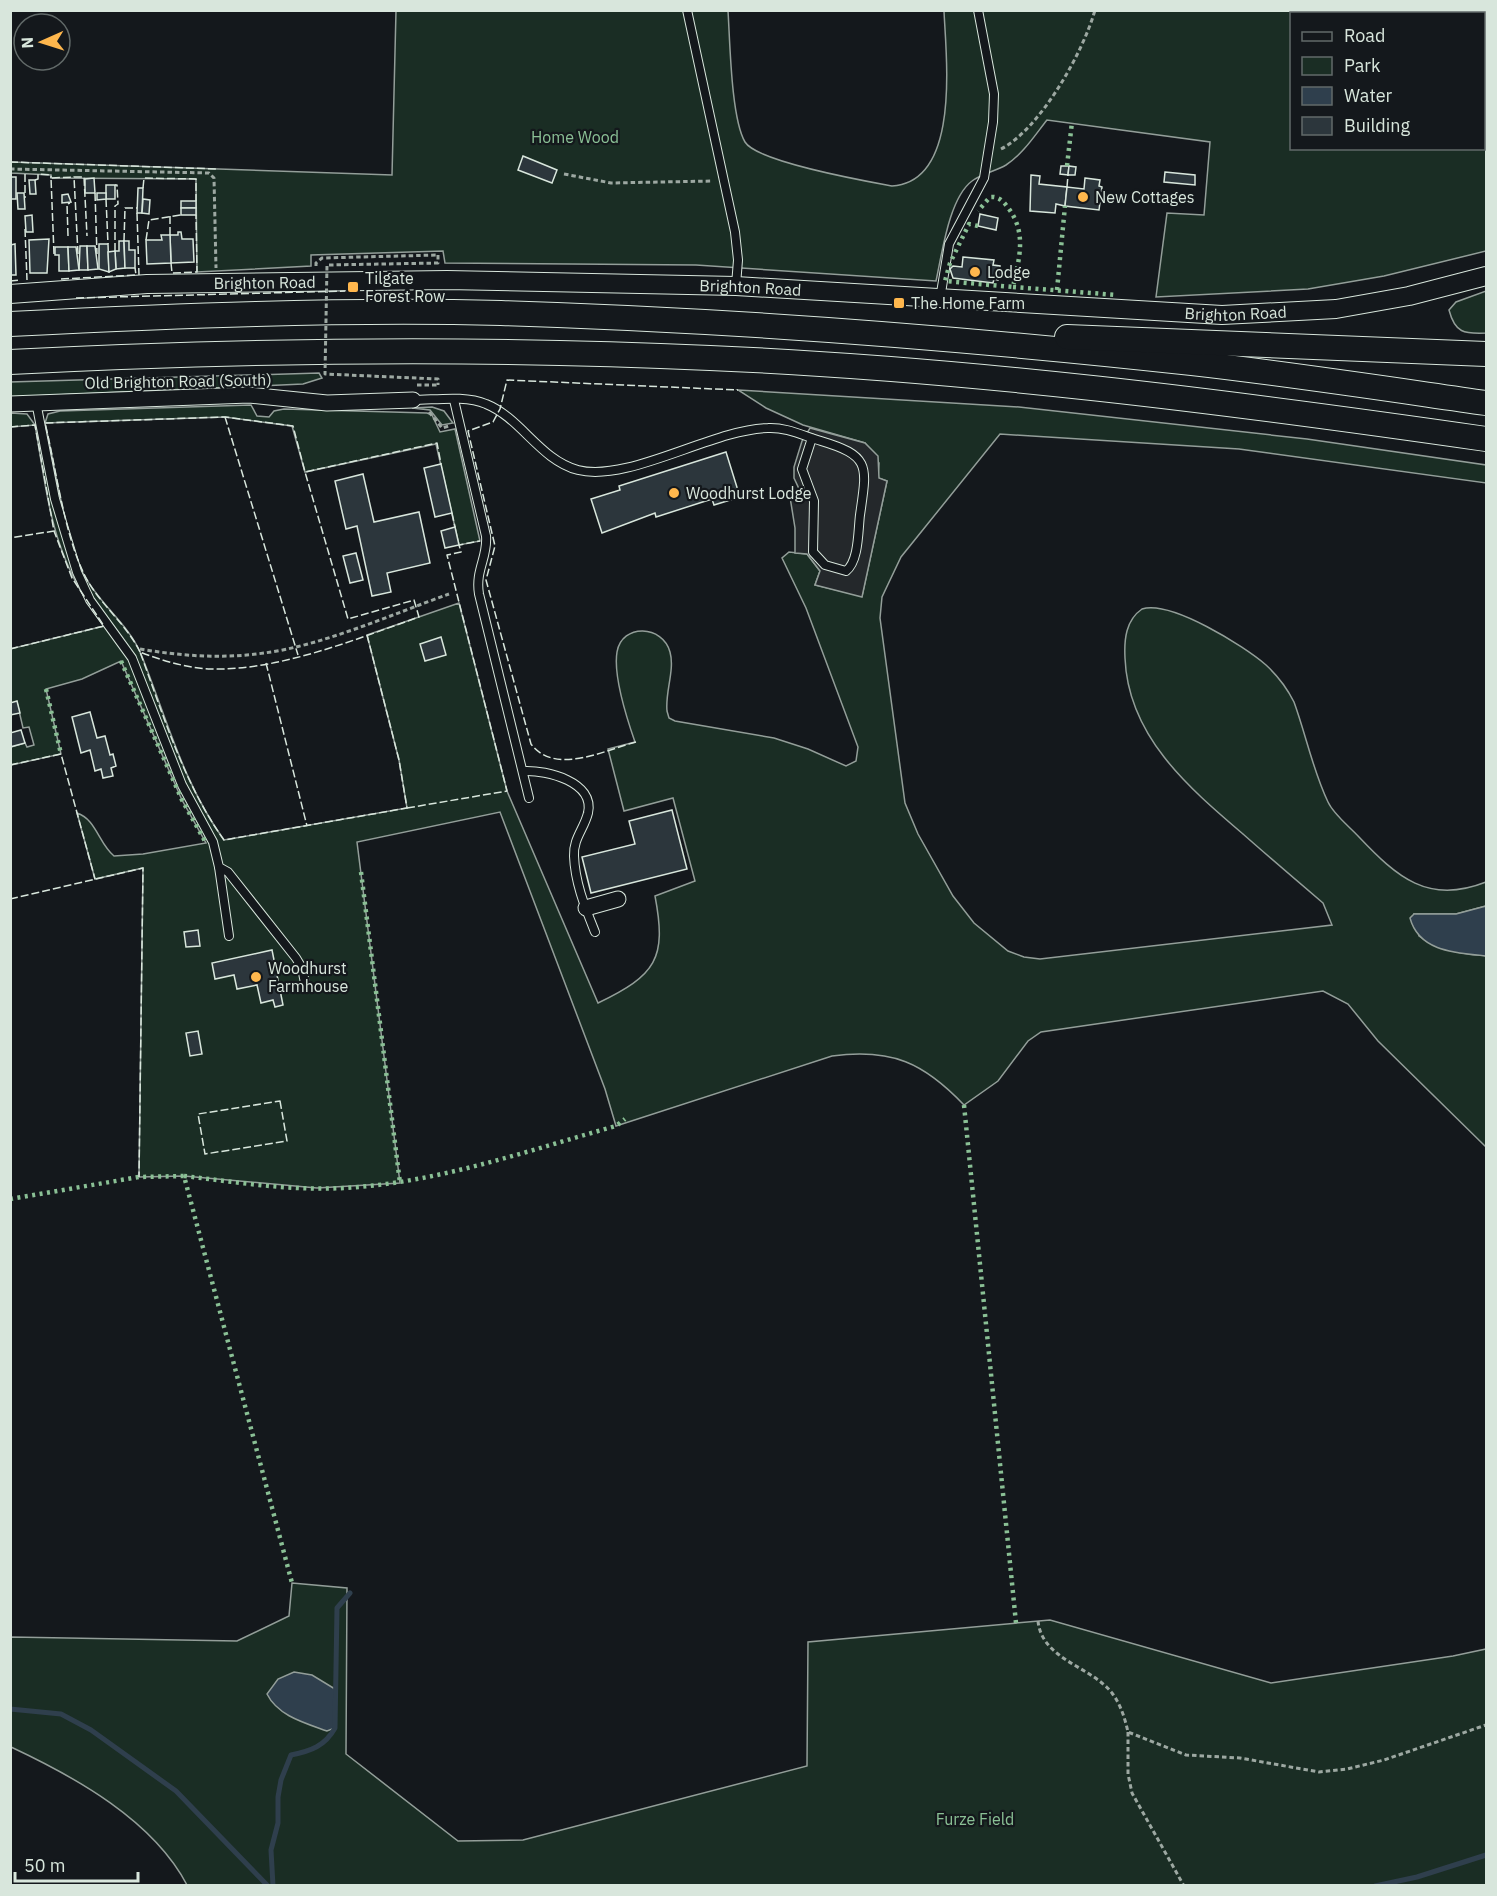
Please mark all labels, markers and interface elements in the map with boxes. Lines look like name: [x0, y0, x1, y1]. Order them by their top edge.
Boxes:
north arrow: [12, 12, 72, 72]
legend: [1290, 12, 1485, 150]
text: Road: [1344, 24, 1385, 47]
text: N: [17, 36, 37, 49]
text: Park: [1344, 54, 1381, 77]
text: Water: [1344, 84, 1393, 107]
text: Building: [1344, 114, 1411, 137]
park label: Home Wood: [531, 127, 619, 147]
place label: New Cottages: [1095, 187, 1195, 207]
marker: New Cottages: [1076, 190, 1090, 204]
place label: Lodge: [987, 262, 1030, 282]
marker: Lodge: [968, 265, 982, 279]
place label: Tilgate Forest Row: [365, 268, 445, 306]
street label: Brighton Road: [213, 272, 316, 293]
street label: Brighton Road: [699, 275, 802, 300]
marker: Tilgate Forest Row: [346, 280, 360, 294]
place label: The Home Farm: [911, 293, 1025, 313]
marker: The Home Farm: [892, 296, 906, 310]
street label: Brighton Road: [1184, 302, 1287, 325]
street label: Old Brighton Road (South): [84, 369, 272, 393]
place label: Woodhurst Lodge: [686, 483, 812, 503]
marker: Woodhurst Lodge: [667, 486, 681, 500]
place label: Woodhurst Farmhouse: [268, 958, 349, 996]
marker: Woodhurst Farmhouse: [249, 970, 263, 984]
park label: Furze Field: [936, 1809, 1014, 1829]
scale bar: [15, 1845, 138, 1883]
text: 50 m: [24, 1854, 66, 1877]

